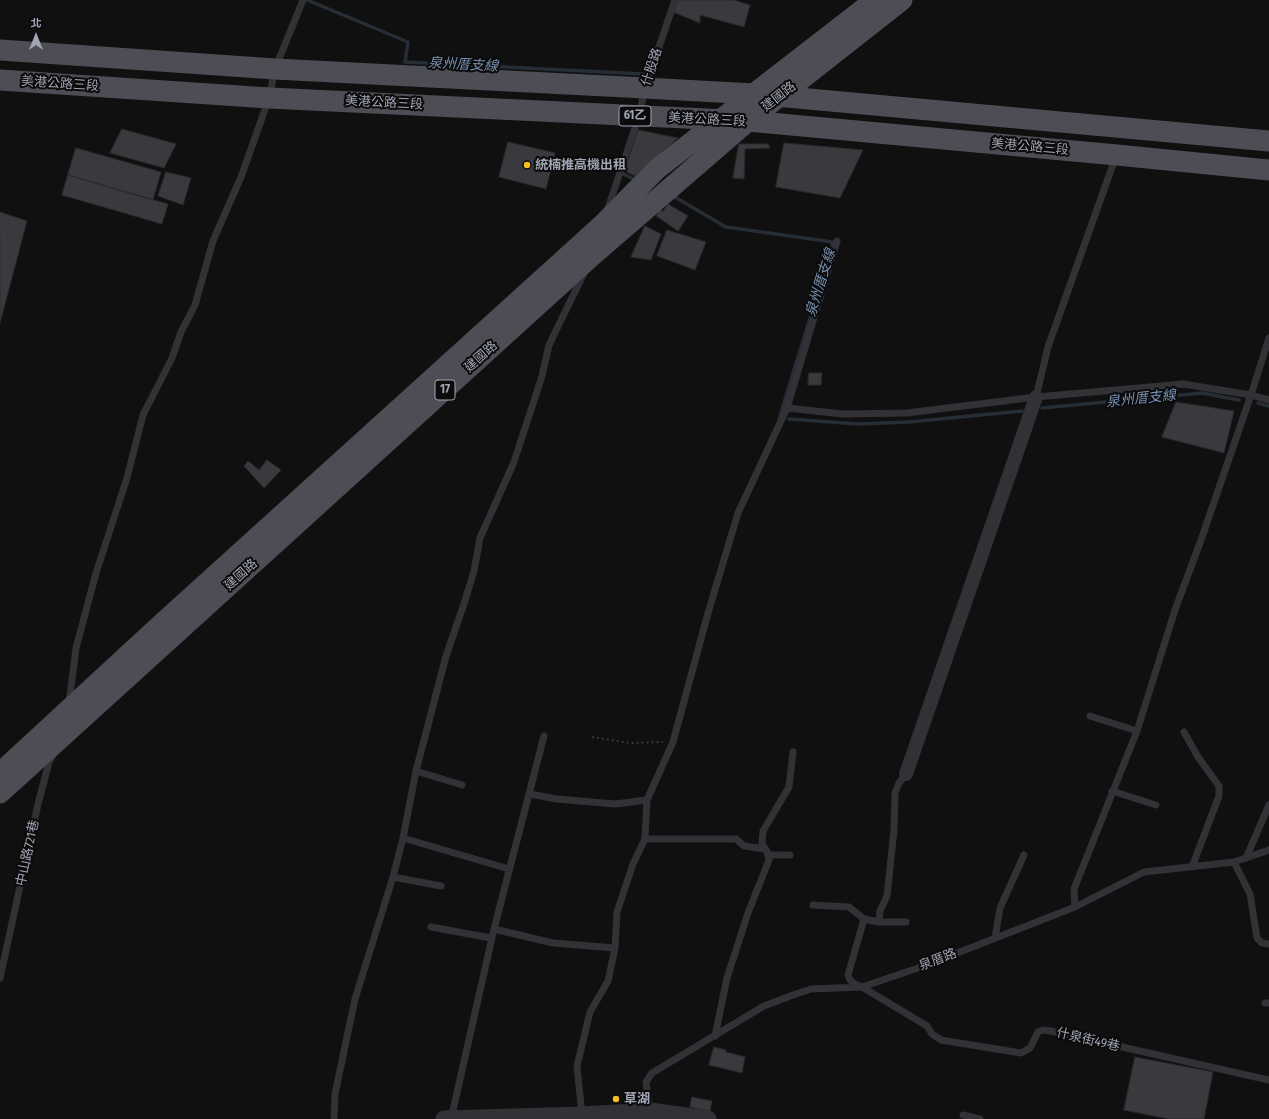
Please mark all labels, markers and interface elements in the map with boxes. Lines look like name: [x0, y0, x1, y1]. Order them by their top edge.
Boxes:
north arrow: [16, 16, 56, 56]
text: 北: [31, 17, 42, 30]
street label: 什股路: [639, 46, 665, 88]
water label: 泉州厝支線: [428, 55, 498, 75]
street label: 美港公路三段: [21, 73, 99, 95]
street label: 建國路: [759, 79, 799, 115]
street label: 美港公路三段: [345, 93, 423, 113]
road number: 61乙: [619, 106, 651, 126]
street label: 美港公路三段: [668, 110, 746, 130]
street label: 美港公路三段: [990, 136, 1070, 158]
place label: 統楠推高機出租: [535, 157, 626, 173]
marker: 統楠推高機出租: [522, 160, 532, 170]
water label: 泉州厝支線: [803, 247, 839, 319]
street label: 建國路: [461, 338, 501, 376]
road number: 17: [435, 380, 455, 400]
water label: 泉州厝支線: [1105, 387, 1177, 411]
street label: 建國路: [221, 556, 261, 594]
street label: 中山路721巷: [13, 818, 43, 888]
street label: 泉厝路: [917, 946, 959, 974]
street label: 什泉街49巷: [1055, 1025, 1121, 1055]
place label: 草湖: [624, 1091, 650, 1107]
marker: 草湖: [611, 1094, 621, 1104]

